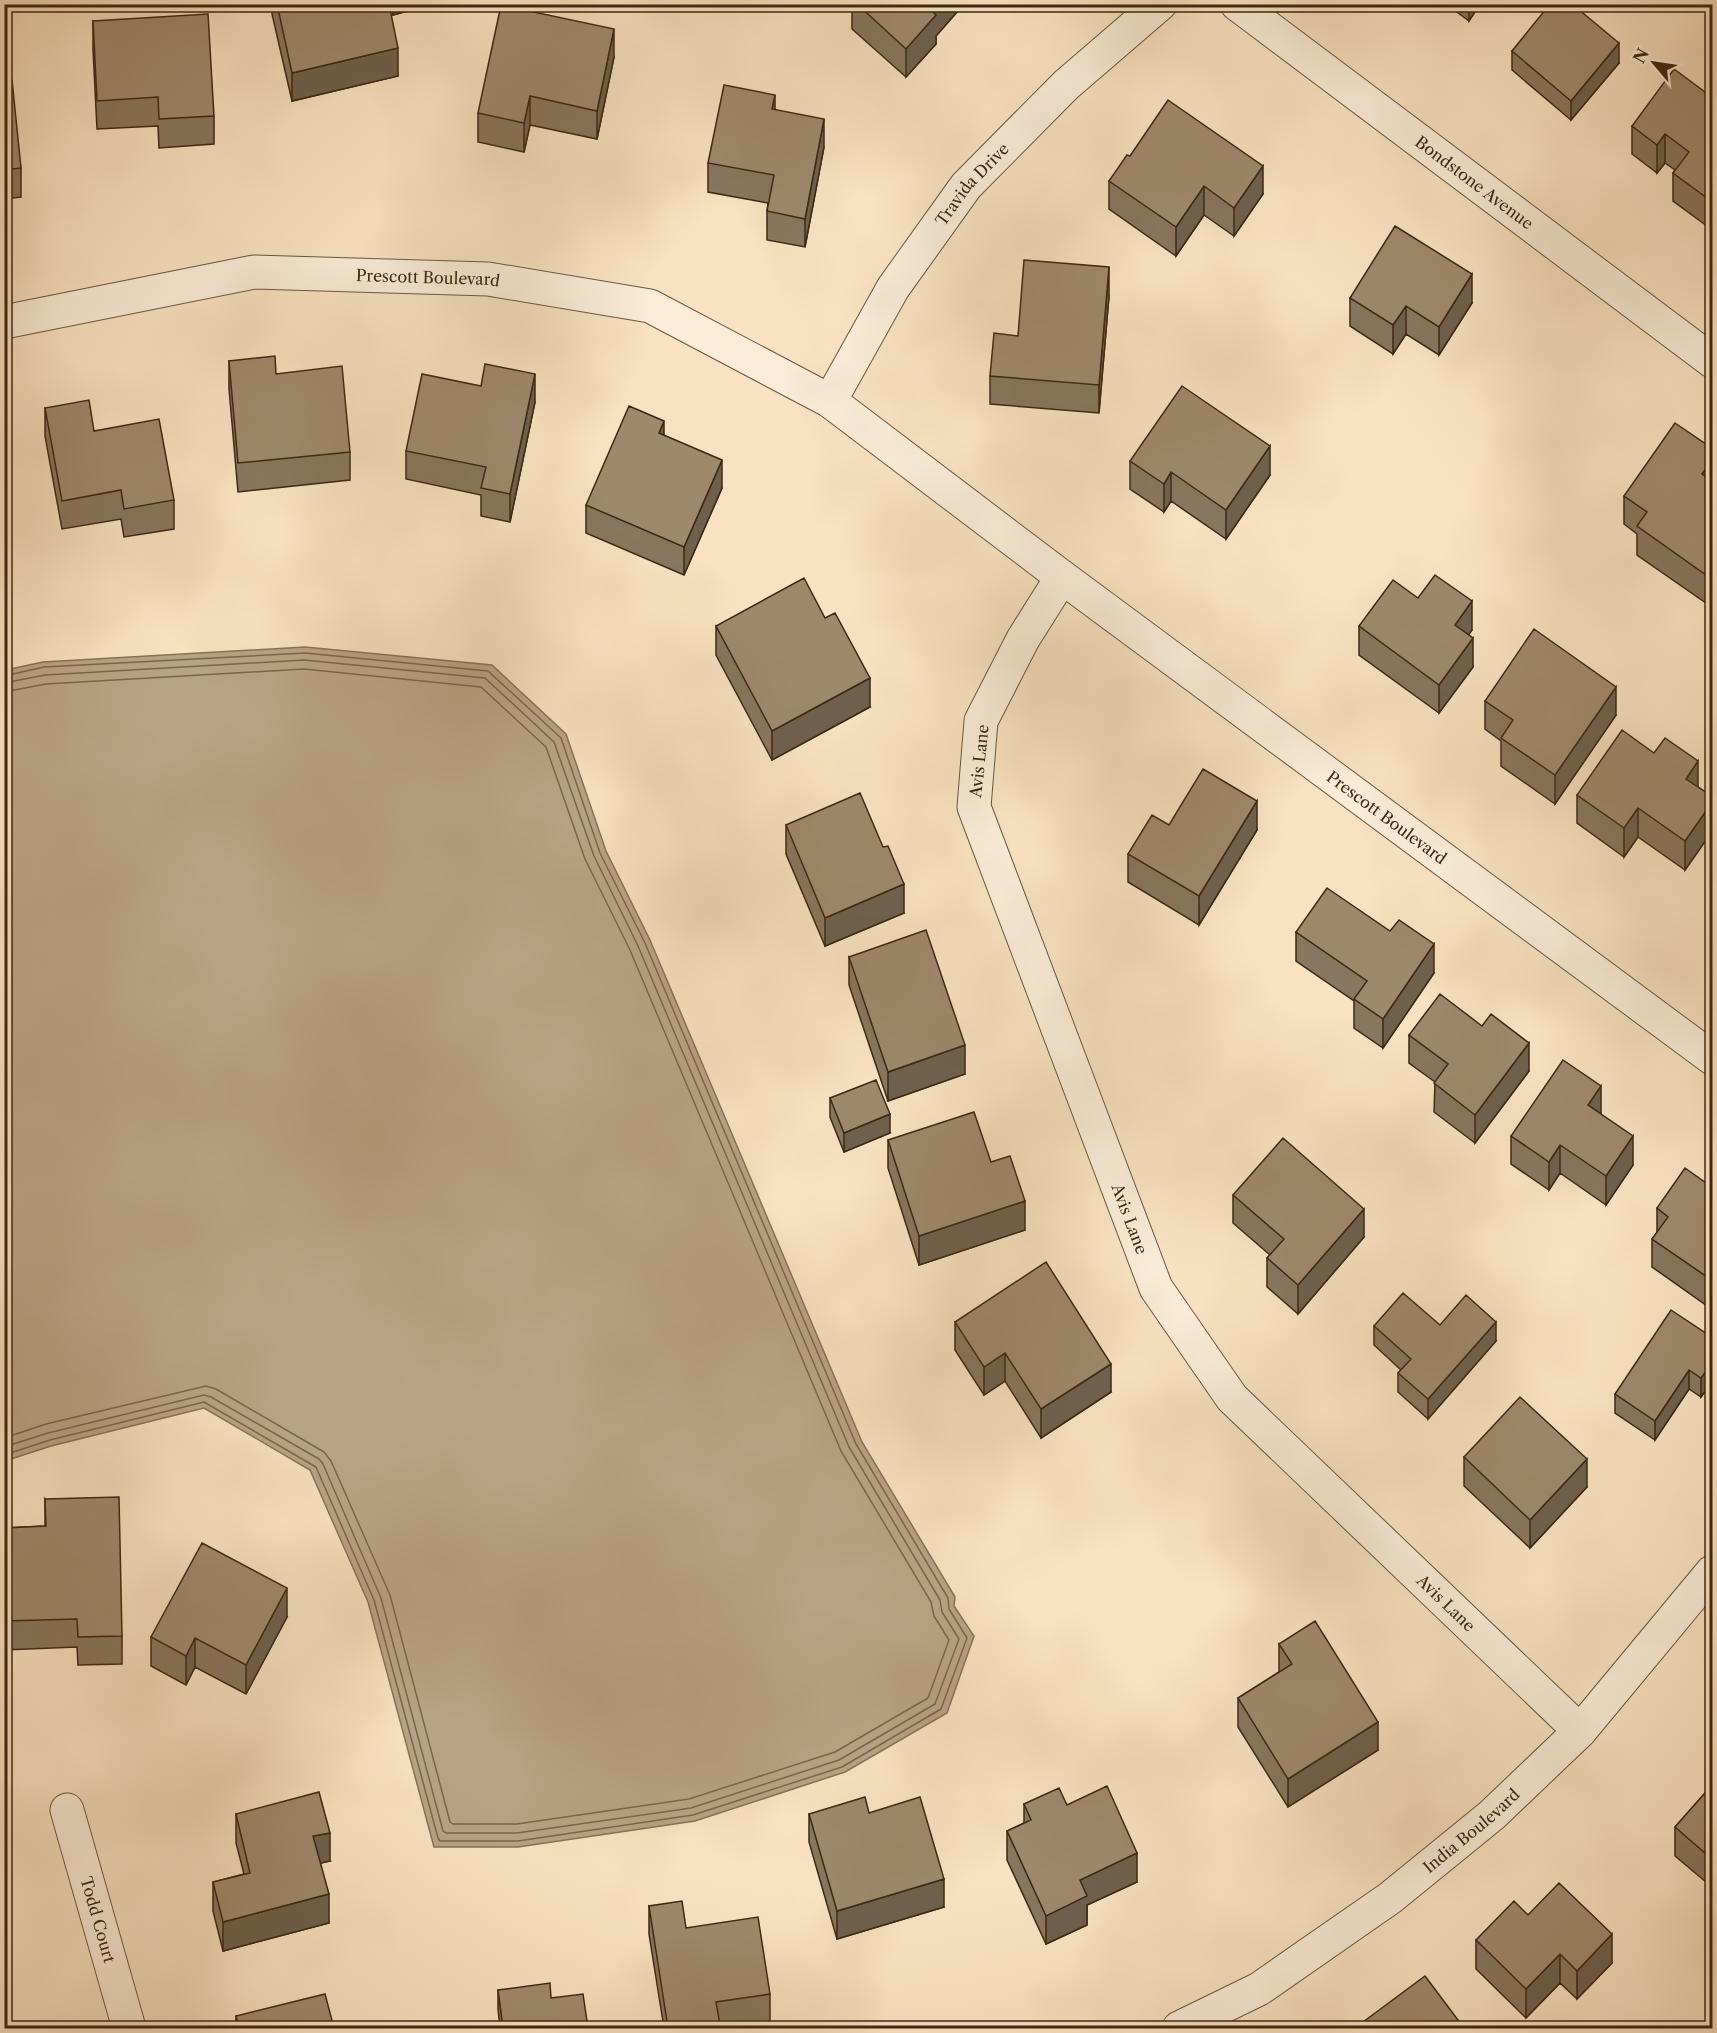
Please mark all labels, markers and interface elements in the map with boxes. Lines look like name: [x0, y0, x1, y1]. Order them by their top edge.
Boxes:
north arrow: [1624, 33, 1684, 93]
text: N: [1629, 45, 1653, 67]
street label: Bondstone Avenue: [1411, 132, 1537, 233]
street label: Travida Drive: [931, 139, 1013, 230]
street label: Prescott Boulevard: [356, 265, 502, 291]
street label: Avis Lane: [965, 723, 993, 800]
street label: Prescott Boulevard: [1323, 766, 1451, 868]
street label: Avis Lane: [1107, 1180, 1152, 1257]
street label: Avis Lane: [1412, 1570, 1480, 1636]
street label: India Boulevard: [1419, 1784, 1524, 1877]
street label: Todd Court: [76, 1874, 120, 1965]

